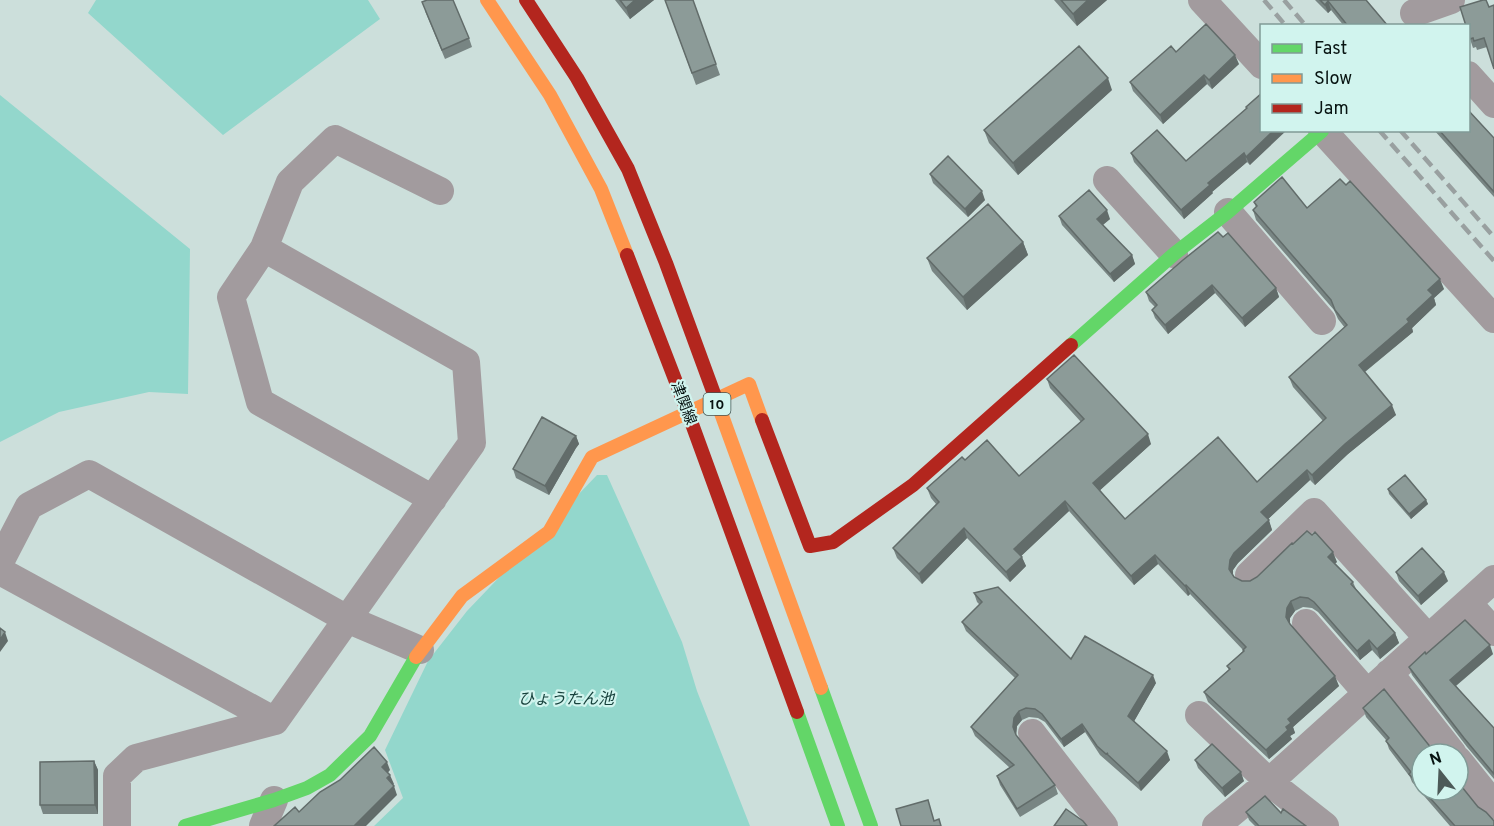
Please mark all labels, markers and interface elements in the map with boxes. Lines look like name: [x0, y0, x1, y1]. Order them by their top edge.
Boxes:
legend: [1260, 24, 1470, 132]
text: Fast: [1314, 38, 1347, 61]
text: Slow: [1314, 68, 1352, 91]
text: Jam: [1314, 98, 1349, 121]
street label: 津関線: [666, 379, 700, 428]
road number: 10: [704, 393, 730, 415]
water label: ひょうたん池: [518, 690, 616, 710]
north arrow: [1410, 742, 1470, 802]
text: N: [1427, 748, 1445, 771]

